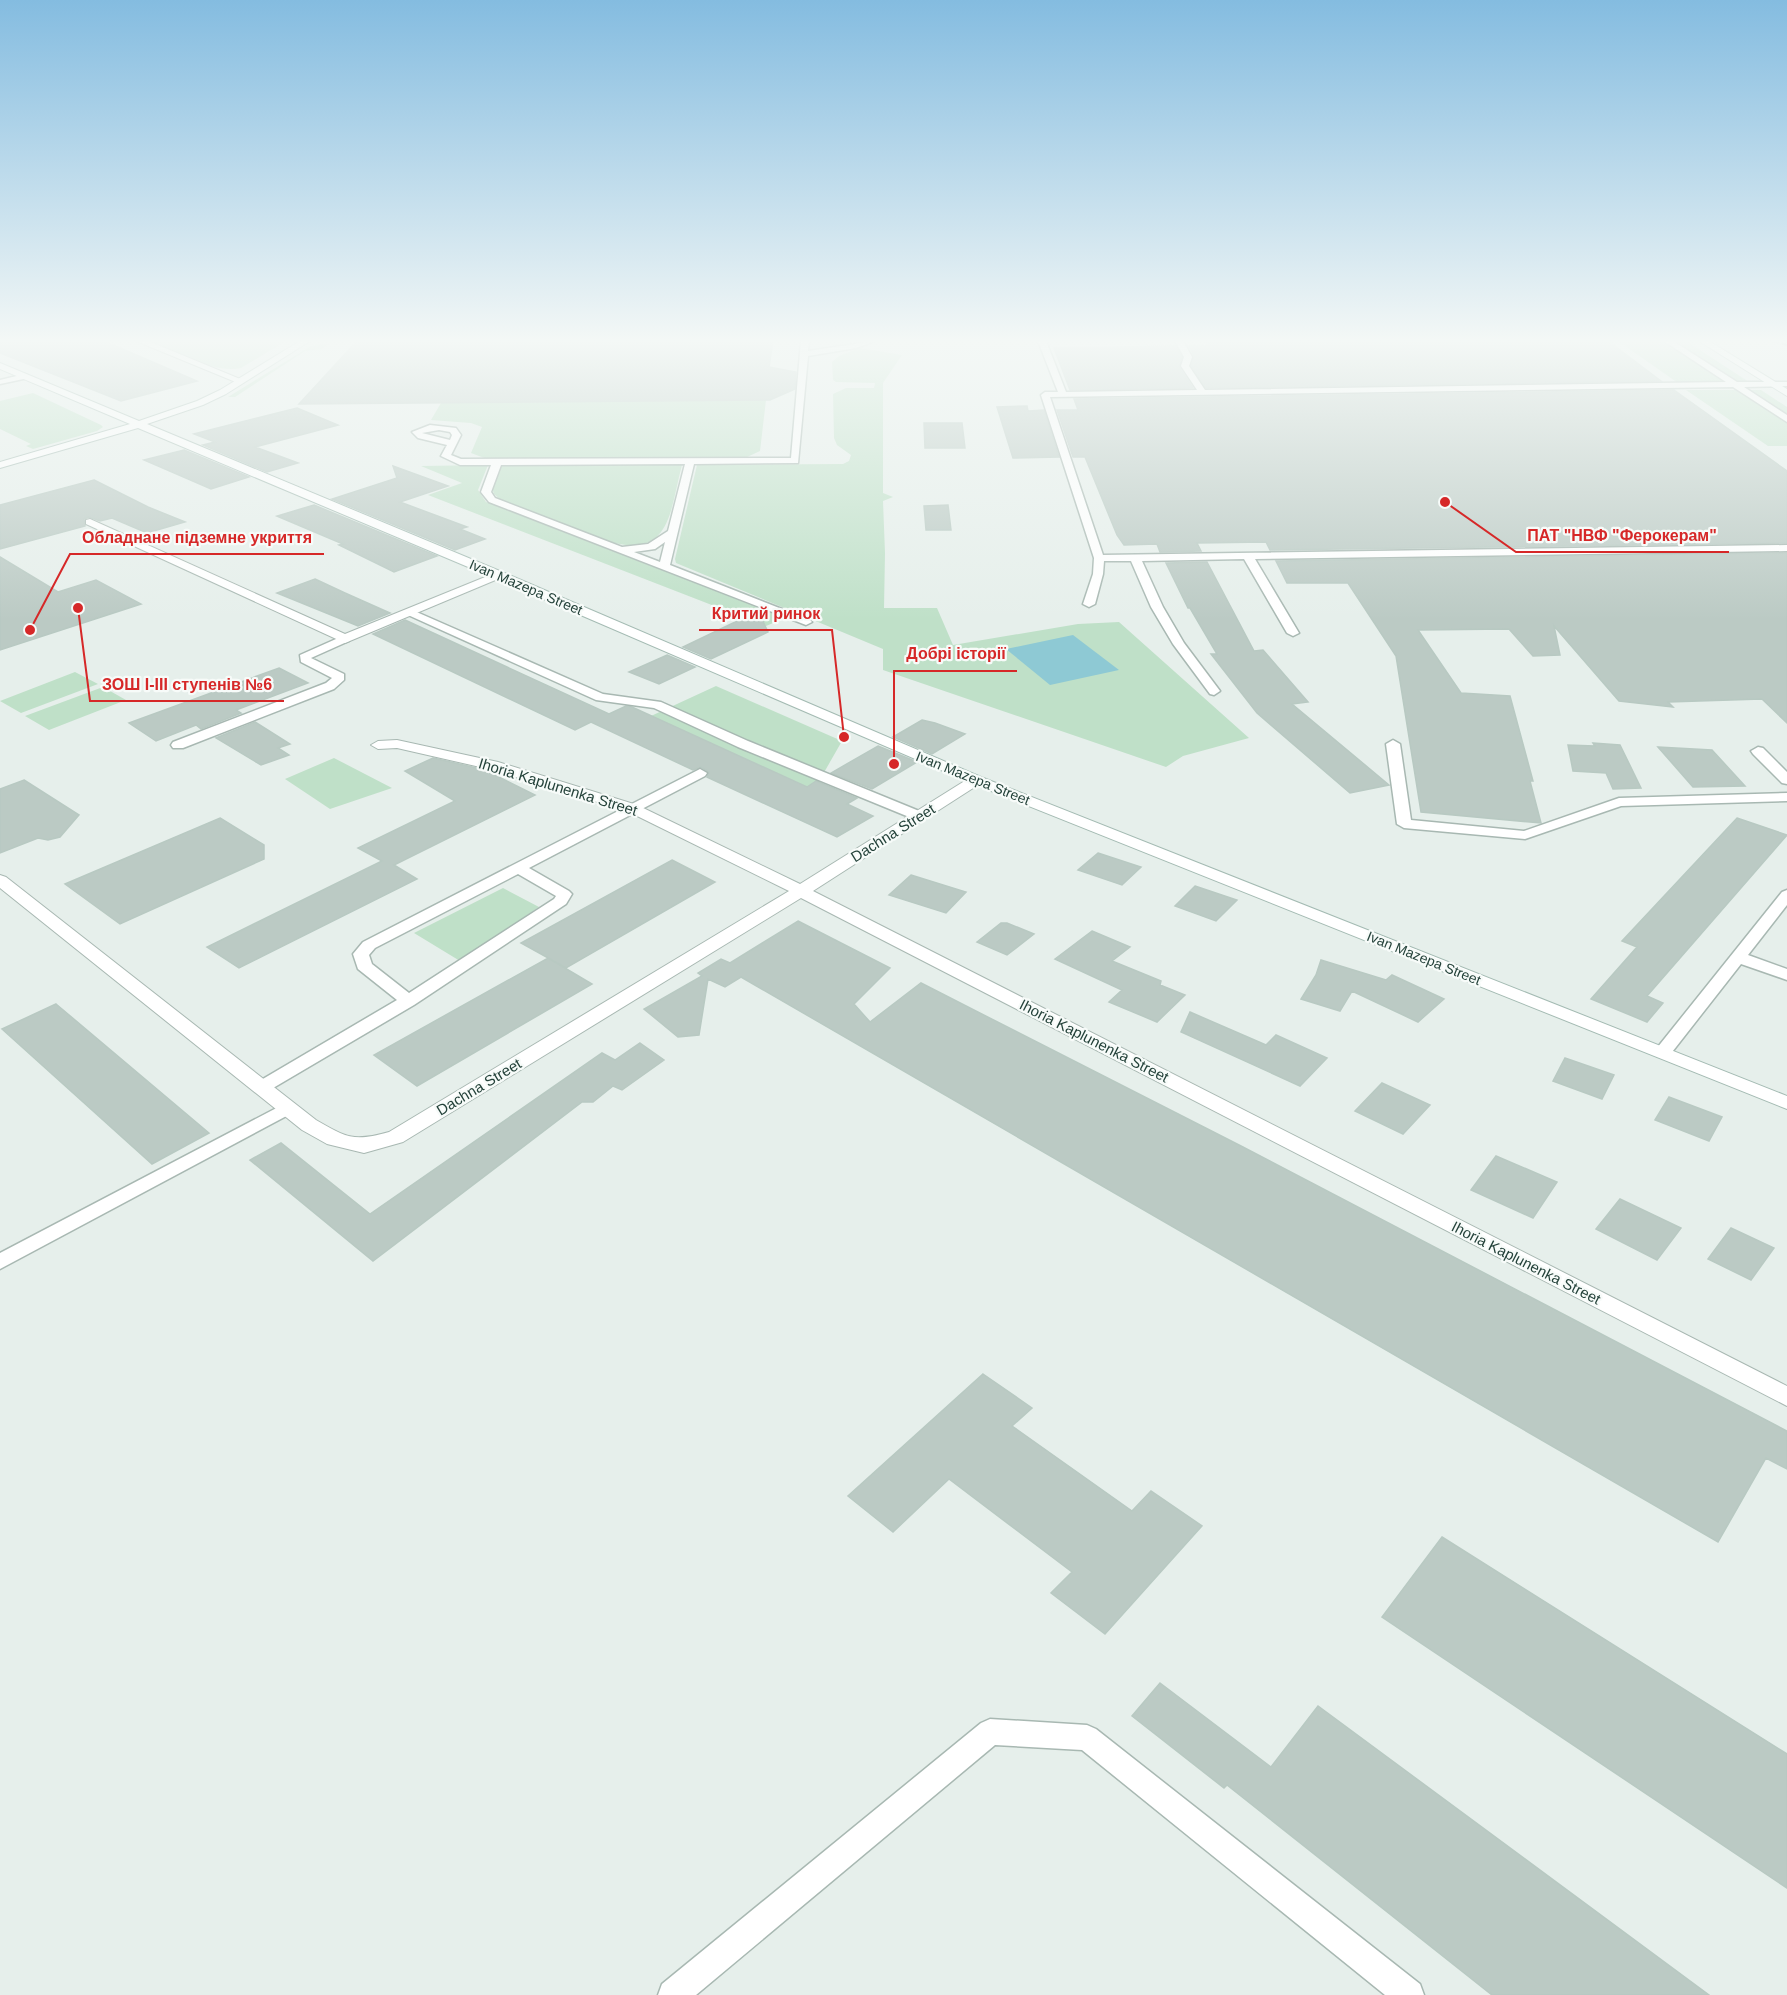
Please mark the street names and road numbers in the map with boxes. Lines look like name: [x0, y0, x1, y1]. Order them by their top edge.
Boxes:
street label: Ivan Mazepa Street: [467, 556, 585, 618]
street label: Ivan Mazepa Street: [914, 748, 1032, 808]
street label: Ihoria Kaplunenka Street: [477, 754, 640, 819]
street label: Dachna Street: [848, 800, 939, 865]
street label: Ivan Mazepa Street: [1365, 928, 1483, 988]
street label: Ihoria Kaplunenka Street: [1017, 995, 1172, 1086]
street label: Dachna Street: [433, 1054, 525, 1119]
street label: Ihoria Kaplunenka Street: [1449, 1217, 1604, 1308]

